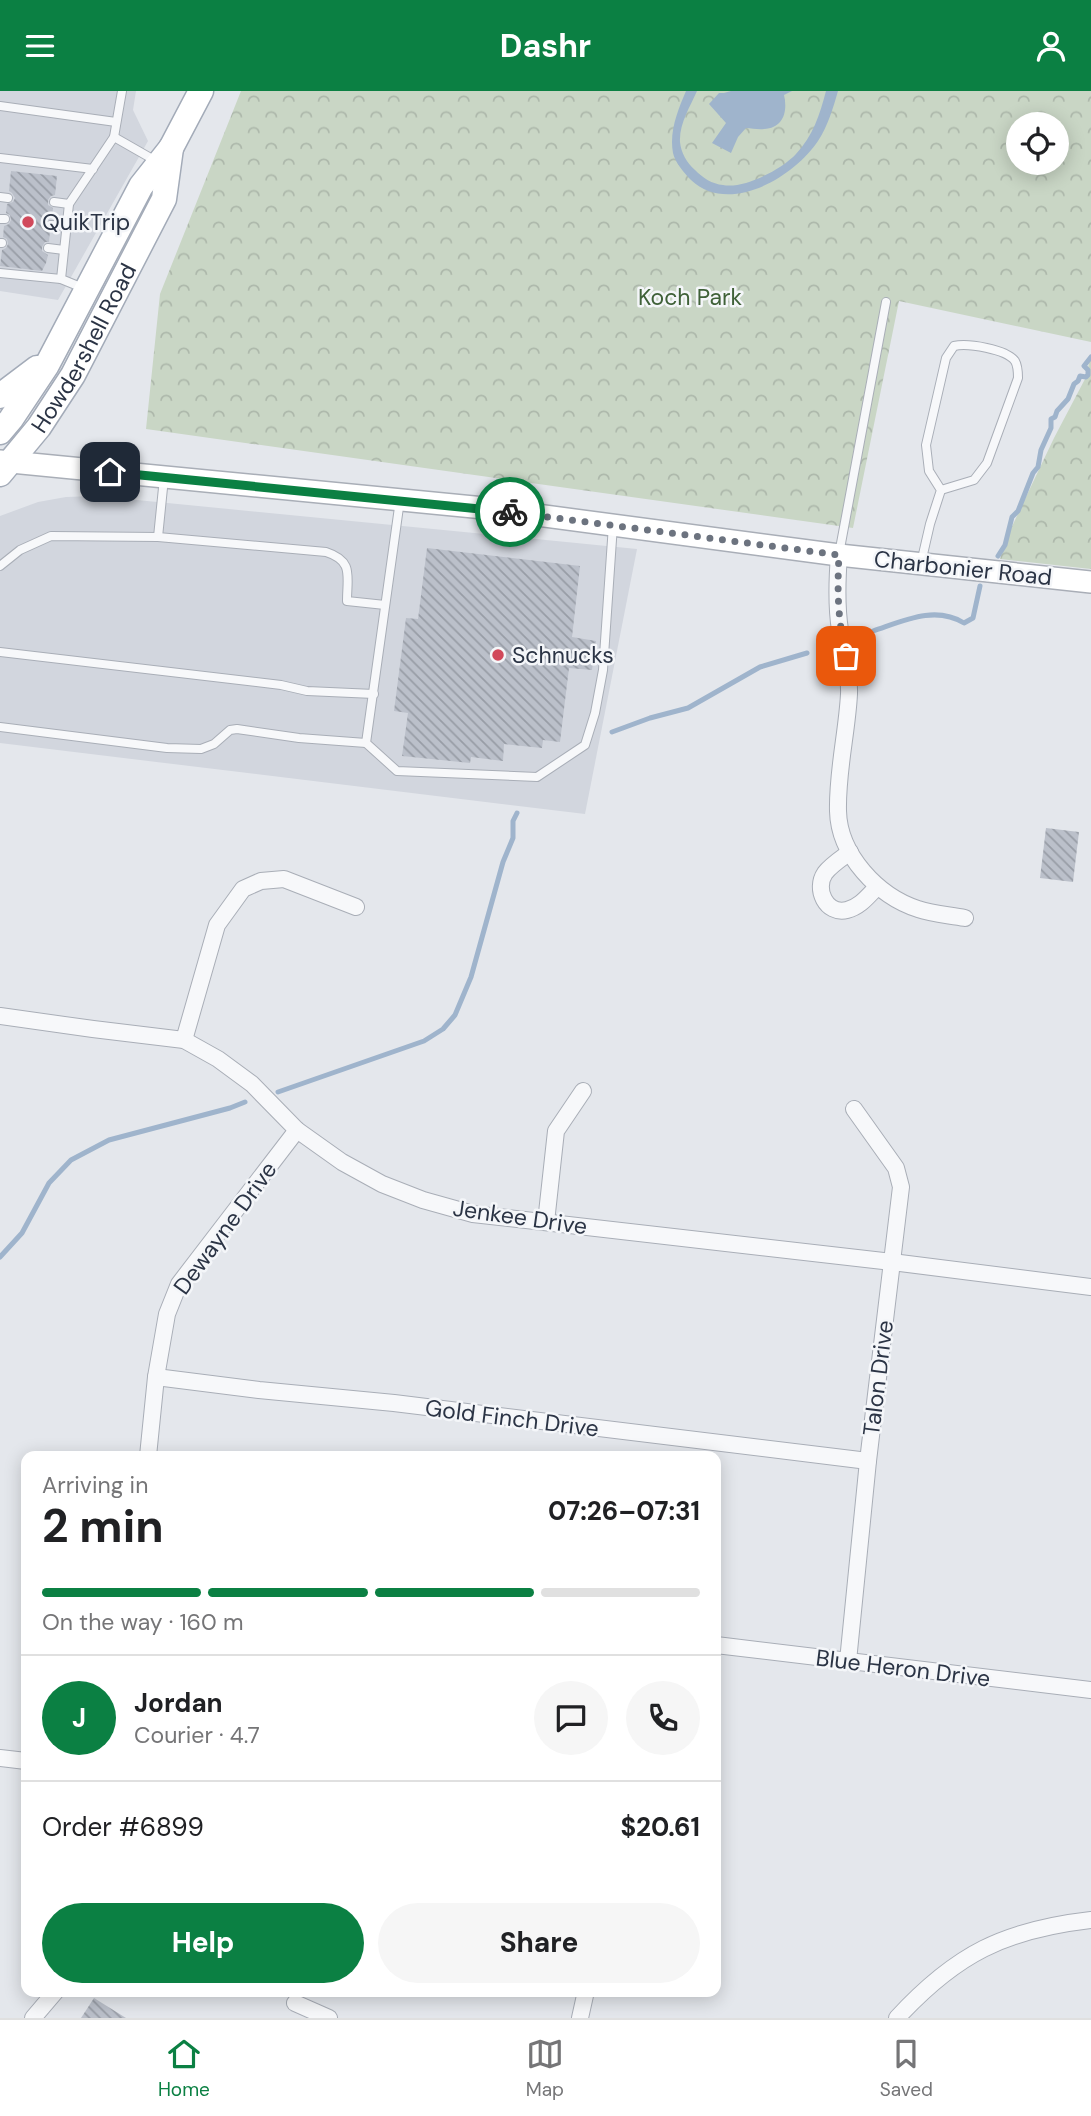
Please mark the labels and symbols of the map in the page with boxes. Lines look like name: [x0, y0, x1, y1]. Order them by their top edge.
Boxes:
place label: QuikTrip: [42, 207, 130, 237]
marker: QuikTrip: [20, 214, 36, 230]
street label: Howdershell Road: [24, 258, 143, 439]
park label: Koch Park: [638, 282, 743, 312]
pin: [80, 442, 140, 502]
courier: [475, 477, 545, 547]
street label: Charbonier Road: [873, 544, 1053, 592]
pin: [816, 626, 876, 686]
place label: Schnucks: [512, 640, 614, 670]
marker: Schnucks: [490, 647, 506, 663]
street label: Dewayne Drive: [167, 1156, 283, 1300]
street label: Jenkee Drive: [451, 1193, 589, 1241]
street label: Talon Drive: [856, 1318, 900, 1438]
street label: Gold Finch Drive: [423, 1392, 601, 1444]
street label: Blue Heron Drive: [814, 1642, 992, 1694]

